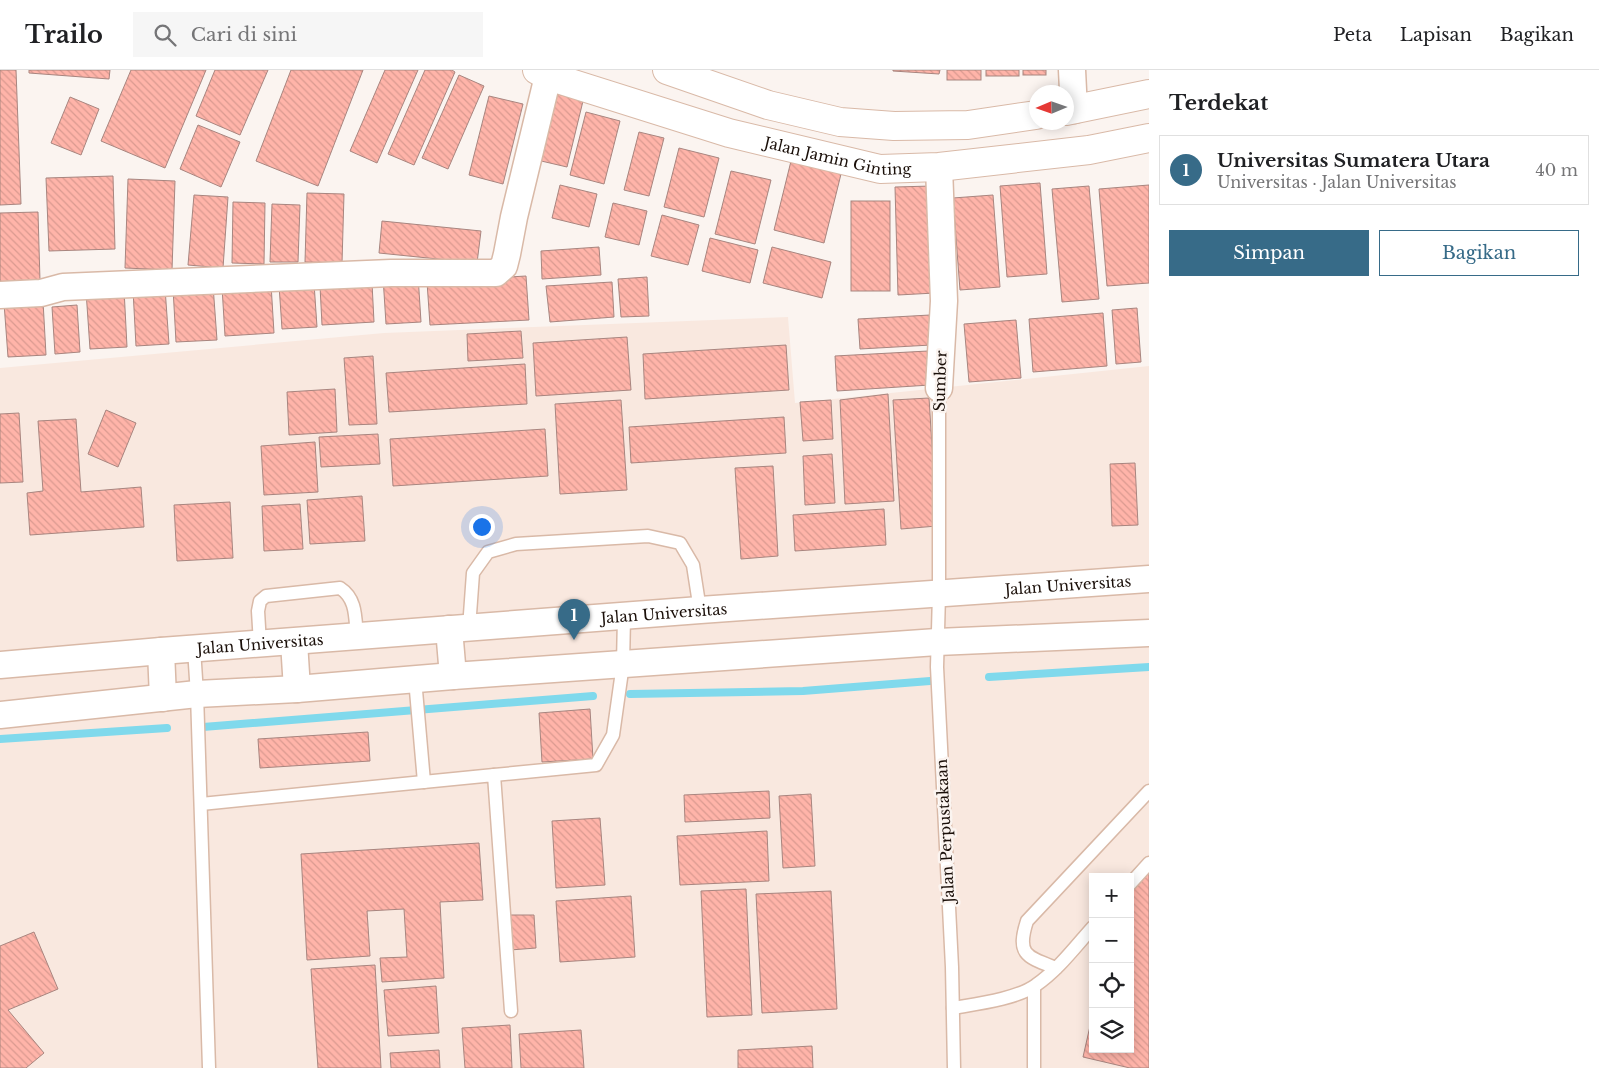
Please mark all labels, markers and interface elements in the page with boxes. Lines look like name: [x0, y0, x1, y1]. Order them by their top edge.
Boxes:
search box: [133, 12, 483, 57]
text: Trailo: [25, 20, 103, 49]
icon: search: [151, 21, 179, 49]
text: Cari di sini: [191, 23, 297, 46]
text: Peta: [1333, 24, 1372, 46]
text: Lapisan: [1400, 24, 1472, 46]
text: Bagikan: [1500, 24, 1574, 46]
north arrow: [1029, 85, 1074, 130]
text: Terdekat: [1169, 90, 1268, 116]
street label: Jalan Jamin Ginting: [761, 132, 913, 179]
text: Universitas Sumatera Utara: [1217, 149, 1490, 172]
text: 1: [1183, 160, 1189, 180]
text: 40 m: [1535, 160, 1578, 180]
text: Universitas · Jalan Universitas: [1217, 172, 1457, 192]
button: Simpan: [1169, 230, 1369, 276]
button: Bagikan: [1379, 230, 1579, 276]
street label: Sumber: [929, 349, 951, 412]
your location: [469, 514, 495, 540]
street label: Jalan Universitas: [1002, 571, 1132, 599]
pin: 1: [558, 599, 590, 640]
street label: Jalan Universitas: [598, 599, 728, 627]
street label: Jalan Universitas: [194, 629, 324, 658]
street label: Jalan Perpustakaan: [932, 758, 958, 906]
map controls: [1089, 873, 1134, 1053]
button: +: [1089, 873, 1134, 918]
button: −: [1089, 918, 1134, 963]
button: locate: [1089, 963, 1134, 1008]
button: layers: [1089, 1008, 1134, 1053]

